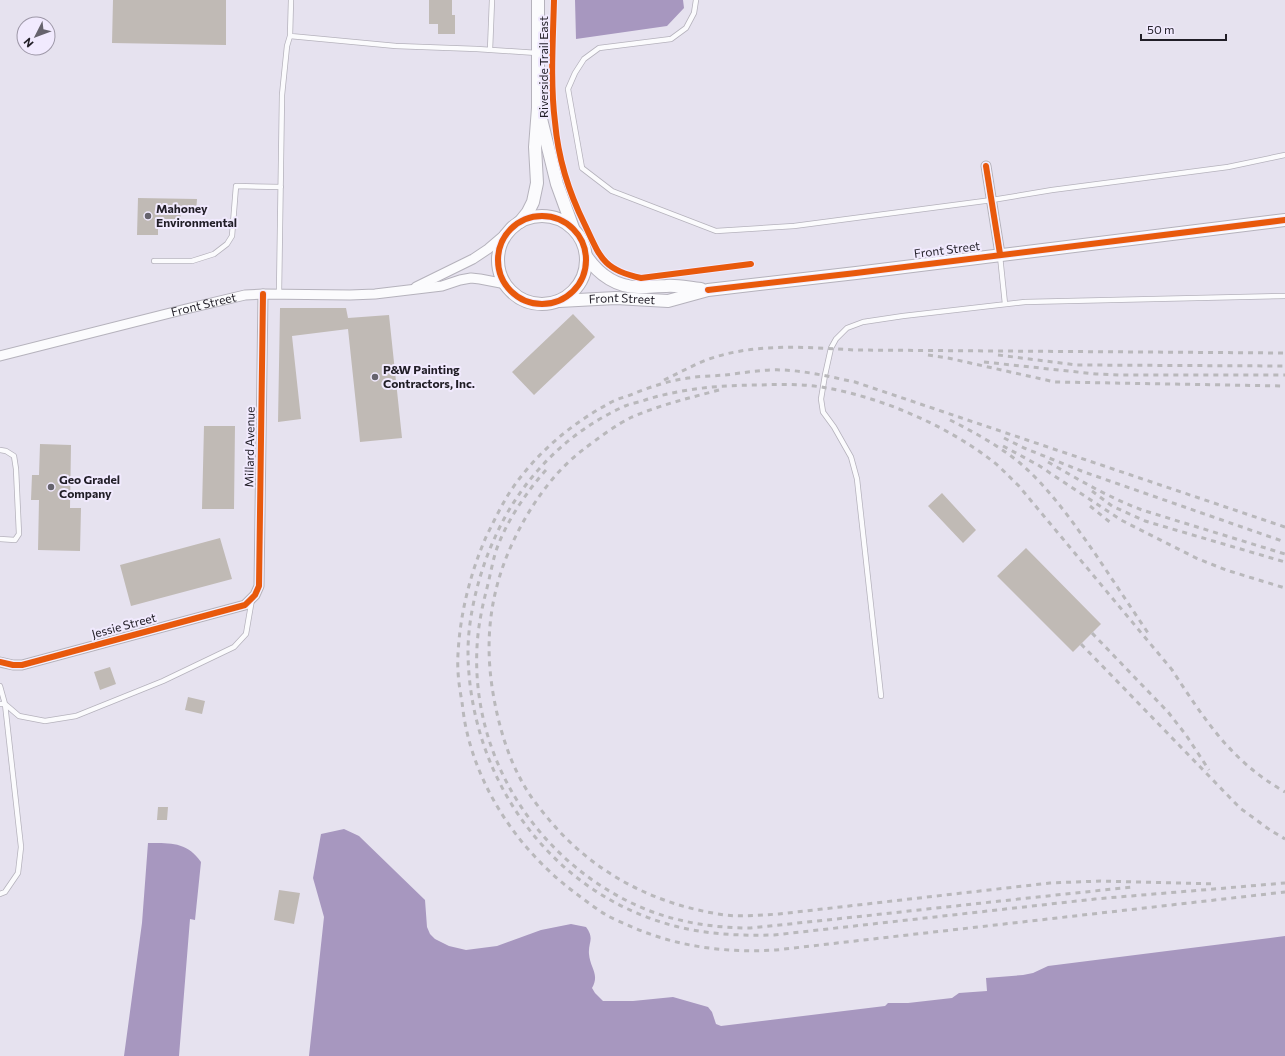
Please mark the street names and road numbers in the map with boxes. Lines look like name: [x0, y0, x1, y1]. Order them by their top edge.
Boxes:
street label: Riverside Trail East: [536, 16, 550, 118]
street label: Front Street: [913, 238, 981, 260]
street label: Front Street: [169, 289, 238, 319]
street label: Front Street: [588, 290, 656, 306]
street label: Millard Avenue: [241, 406, 257, 487]
street label: Jessie Street: [90, 610, 158, 641]

